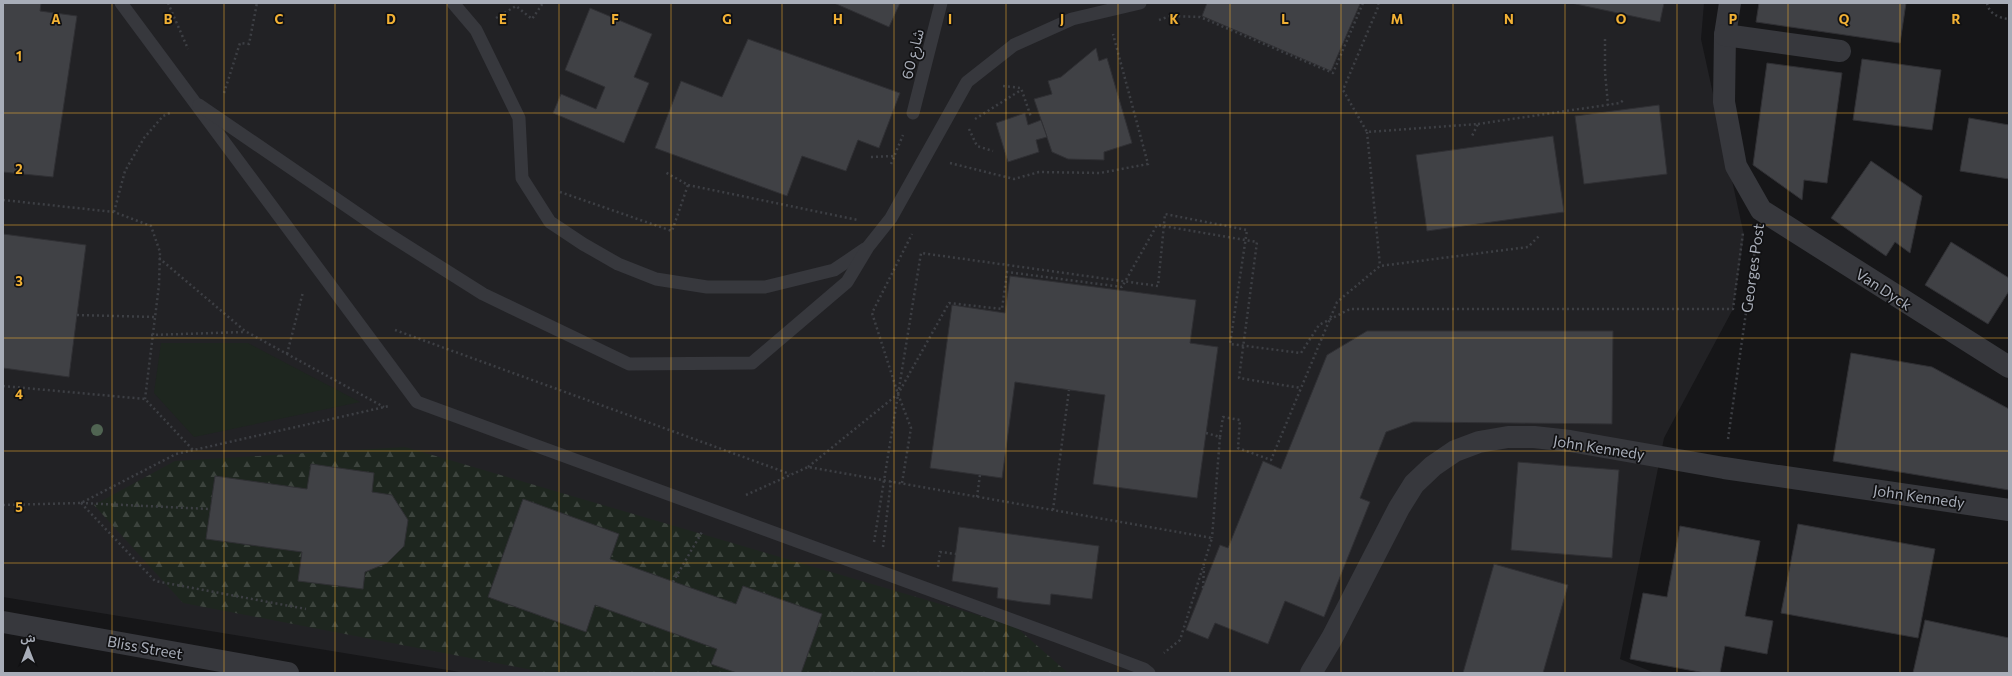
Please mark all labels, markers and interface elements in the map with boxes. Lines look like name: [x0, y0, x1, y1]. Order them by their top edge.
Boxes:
text: A: [51, 11, 61, 27]
text: B: [164, 11, 173, 27]
text: C: [275, 11, 284, 27]
text: D: [386, 11, 396, 27]
text: E: [499, 11, 507, 27]
text: F: [611, 11, 619, 27]
text: G: [722, 11, 732, 27]
text: H: [833, 11, 843, 27]
text: I: [948, 11, 952, 27]
text: J: [1060, 11, 1064, 27]
text: K: [1169, 11, 1179, 27]
text: L: [1281, 11, 1289, 27]
text: M: [1391, 11, 1403, 27]
text: N: [1504, 11, 1514, 27]
text: O: [1616, 11, 1627, 27]
text: P: [1729, 11, 1738, 27]
text: Q: [1839, 11, 1850, 27]
text: R: [1952, 11, 1961, 27]
street label: شارع 60: [897, 27, 931, 82]
text: 1: [16, 48, 22, 64]
text: 2: [15, 161, 23, 177]
street label: Georges Post: [1737, 222, 1767, 314]
street label: Van Dyck: [1853, 264, 1915, 314]
text: 3: [15, 273, 23, 289]
text: 4: [15, 386, 23, 402]
street label: John Kennedy: [1552, 431, 1646, 463]
street label: John Kennedy: [1872, 481, 1966, 511]
text: 5: [15, 499, 23, 515]
north arrow: [8, 628, 48, 668]
text: ش: [20, 631, 36, 645]
street label: Bliss Street: [106, 632, 184, 662]

